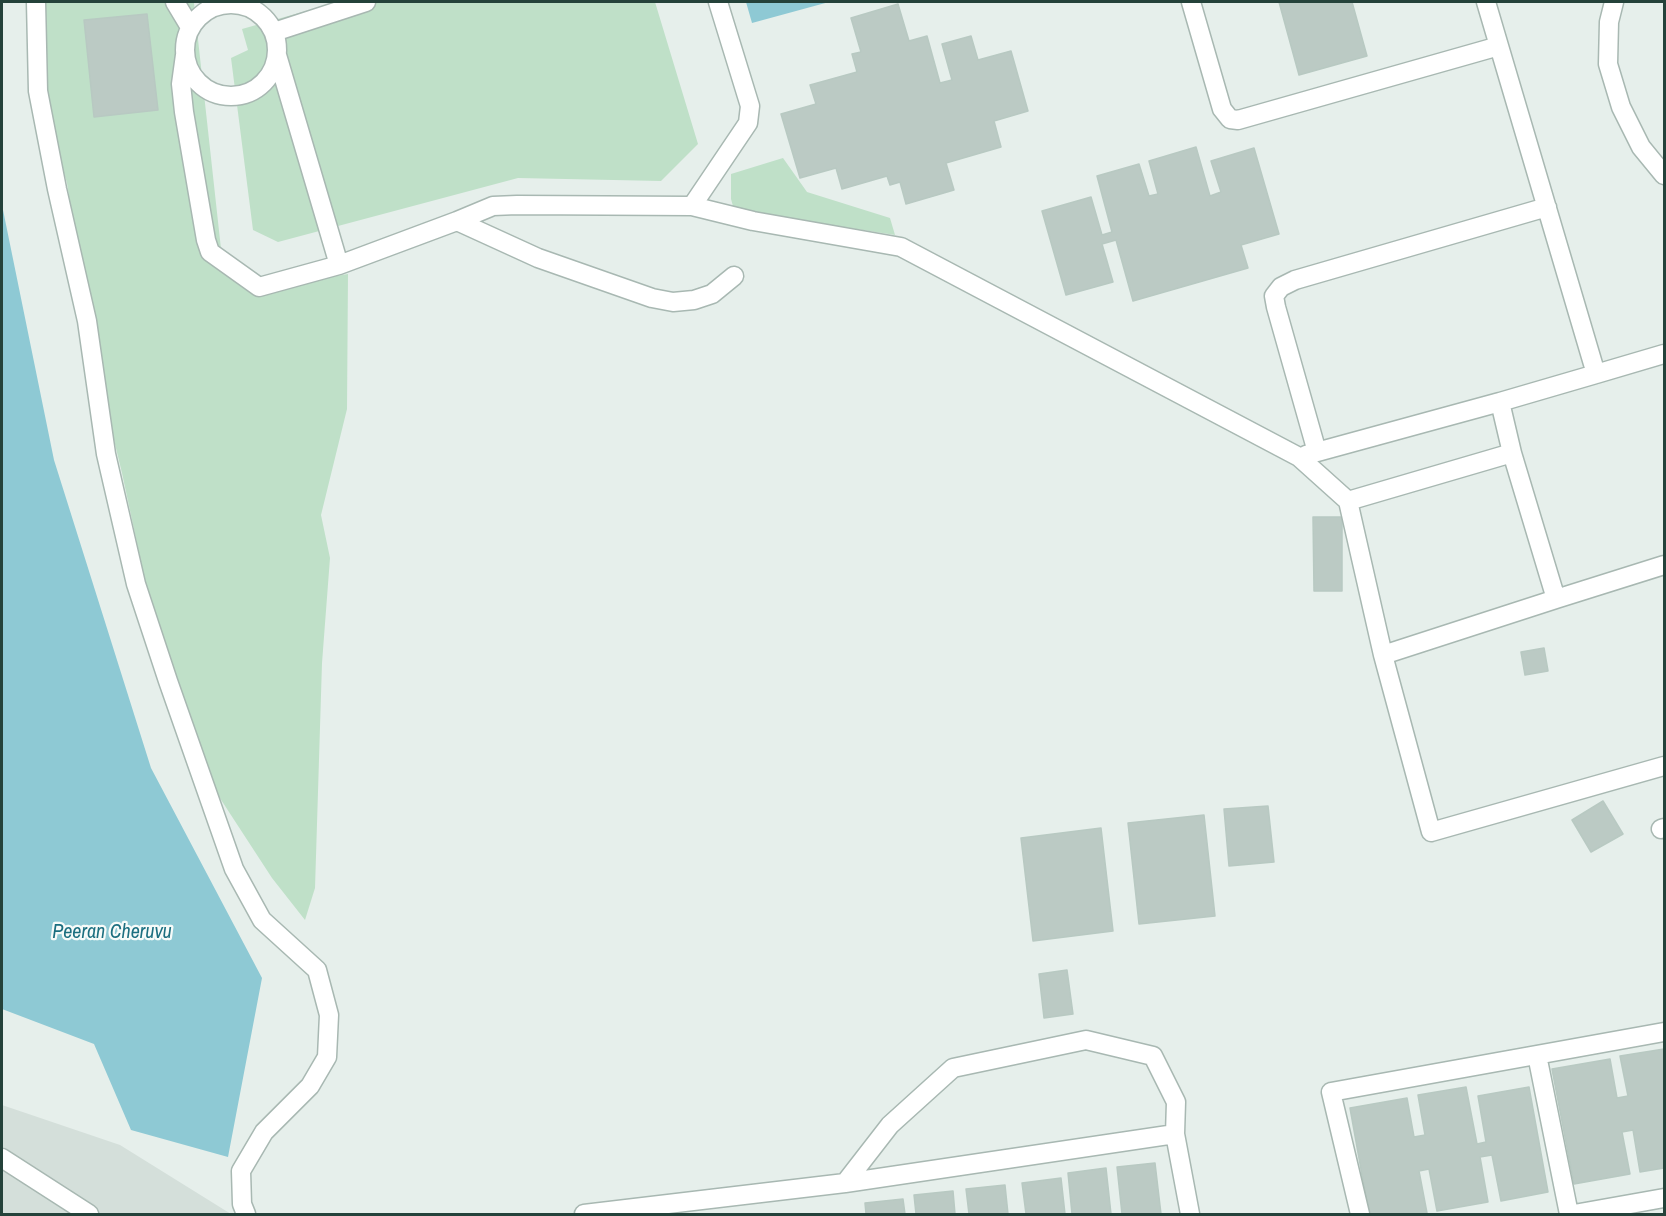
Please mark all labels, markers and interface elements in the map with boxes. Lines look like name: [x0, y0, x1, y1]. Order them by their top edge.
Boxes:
water label: Peeran Cheruvu: [52, 921, 172, 945]

